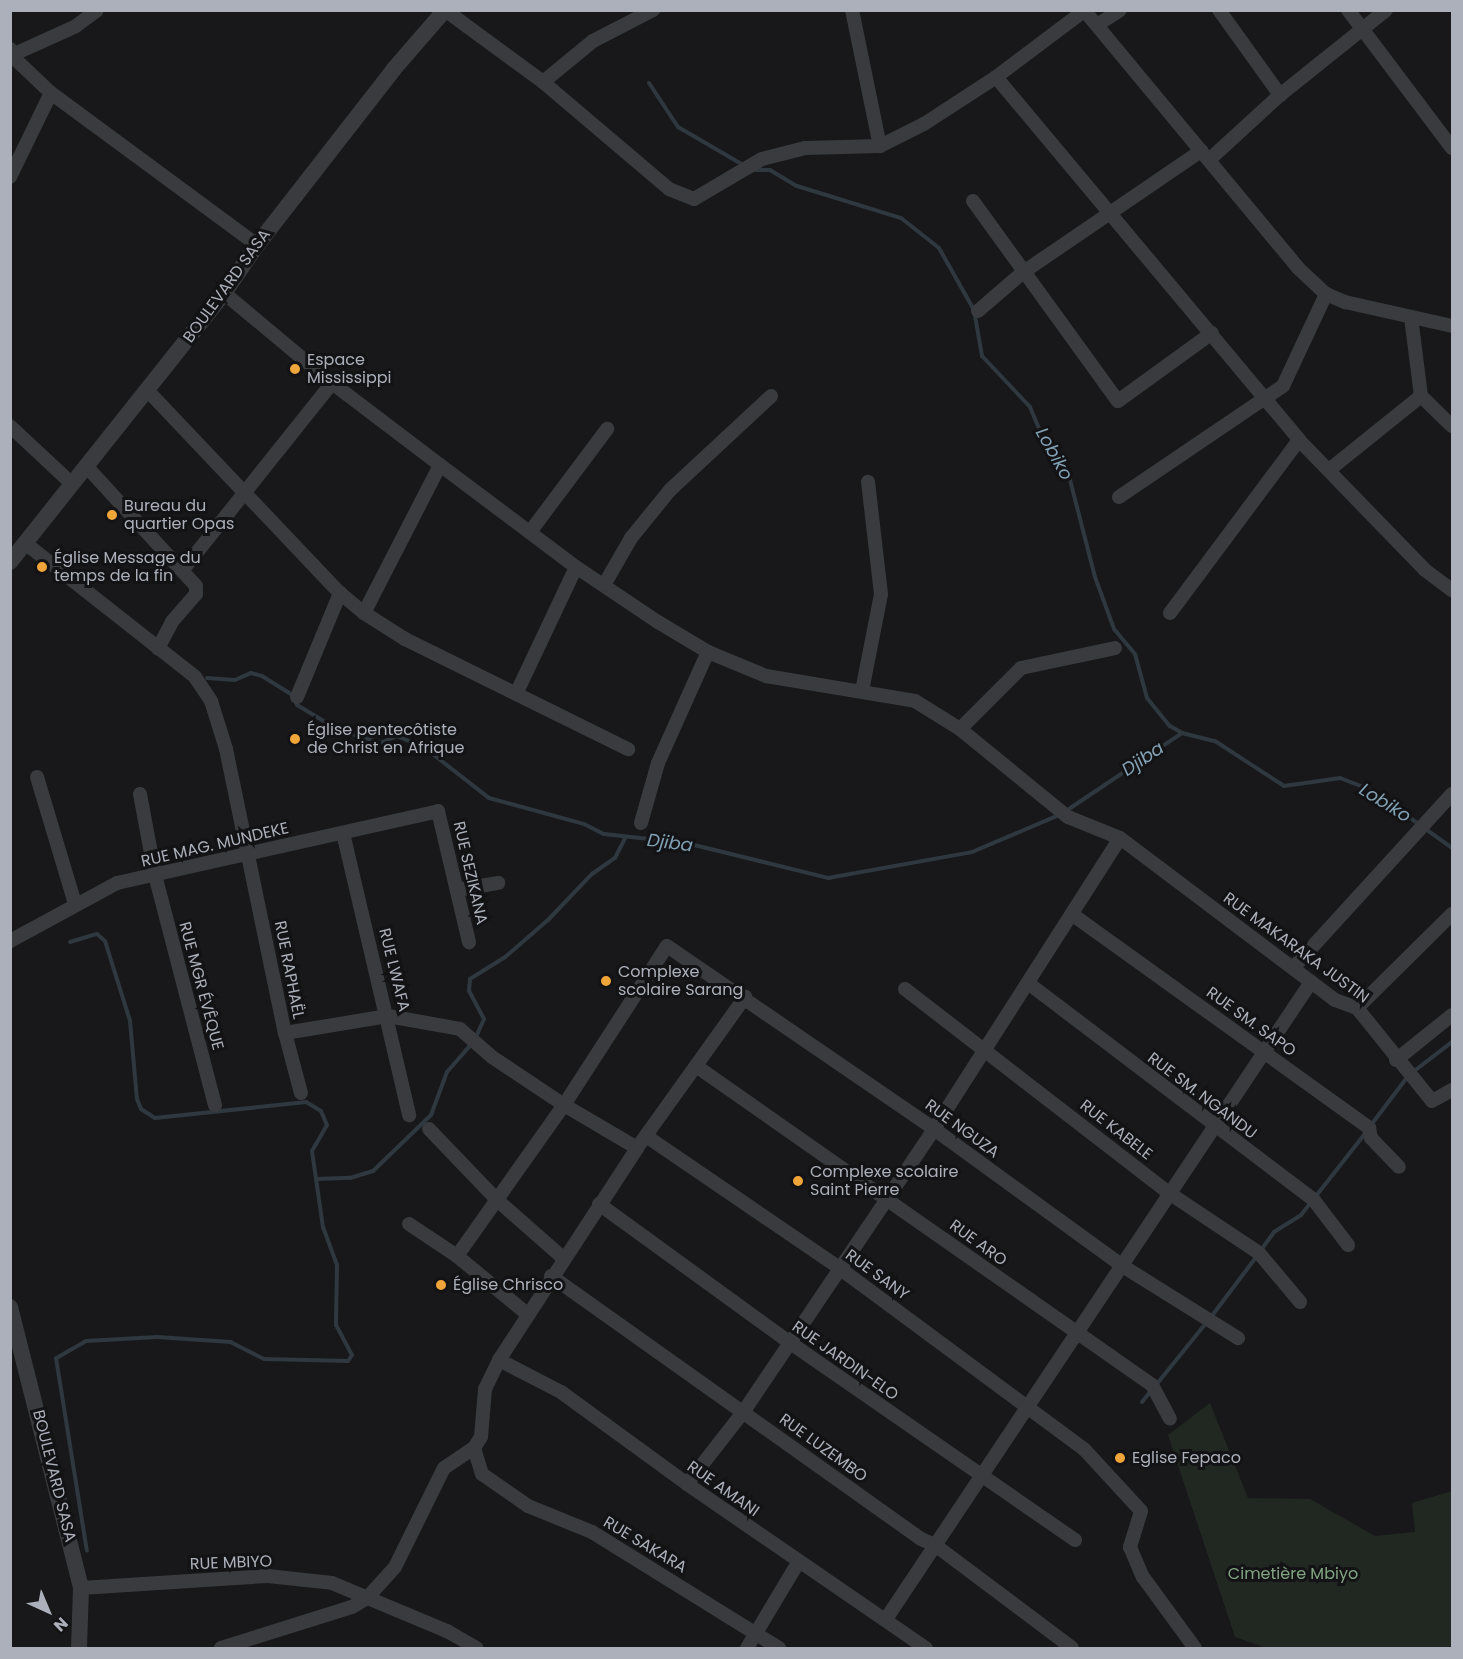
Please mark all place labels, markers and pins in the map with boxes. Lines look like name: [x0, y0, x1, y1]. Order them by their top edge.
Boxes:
place label: Espace Mississippi: [307, 350, 392, 388]
marker: Espace Mississippi: [288, 362, 302, 376]
place label: Bureau du quartier Opas: [124, 496, 234, 534]
marker: Bureau du quartier Opas: [105, 508, 119, 522]
place label: Église Message du temps de la fin: [54, 548, 201, 586]
marker: Église Message du temps de la fin: [35, 560, 49, 574]
place label: Église pentecôtiste de Christ en Afrique: [307, 720, 464, 758]
marker: Église pentecôtiste de Christ en Afrique: [288, 732, 302, 746]
place label: Complexe scolaire Sarang: [618, 962, 743, 1000]
marker: Complexe scolaire Sarang: [599, 974, 613, 988]
place label: Complexe scolaire Saint Pierre: [810, 1162, 958, 1200]
marker: Complexe scolaire Saint Pierre: [791, 1174, 805, 1188]
place label: Église Chrisco: [453, 1275, 563, 1295]
marker: Église Chrisco: [434, 1278, 448, 1292]
place label: Eglise Fepaco: [1132, 1448, 1241, 1468]
marker: Eglise Fepaco: [1113, 1451, 1127, 1465]

